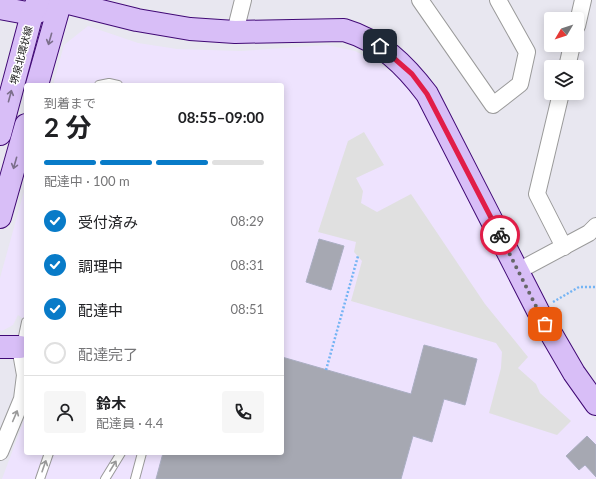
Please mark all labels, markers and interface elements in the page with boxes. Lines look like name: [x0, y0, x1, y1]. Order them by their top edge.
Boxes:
north arrow: [544, 12, 584, 52]
map controls: [544, 12, 584, 100]
street label: 堺泉北環状線: [7, 24, 35, 86]
pin: [363, 29, 397, 63]
one-way arrow: [46, 32, 53, 45]
icon: home: [369, 35, 391, 57]
button: layers: [544, 60, 584, 100]
one-way arrow: [7, 90, 14, 103]
text: 到着まで: [44, 95, 96, 111]
text: 08:55–09:00: [178, 108, 264, 126]
text: 2 分: [44, 111, 91, 143]
one-way arrow: [11, 156, 18, 169]
text: 配達中 · 100 m: [44, 173, 130, 189]
icon: check: [44, 210, 66, 232]
text: 受付済み: [78, 213, 138, 231]
text: 08:29: [231, 213, 264, 229]
courier: [480, 215, 520, 255]
icon: bike: [489, 224, 511, 246]
icon: check: [44, 254, 66, 276]
text: 調理中: [78, 257, 123, 275]
text: 08:31: [231, 257, 264, 273]
icon: check: [44, 298, 66, 320]
text: 配達中: [78, 301, 123, 319]
text: 08:51: [231, 301, 264, 317]
pin: [528, 307, 562, 341]
icon: bag: [534, 313, 556, 335]
text: 配達完了: [78, 345, 138, 363]
button: person: [44, 391, 86, 433]
button: phone: [222, 391, 264, 433]
text: 鈴木: [96, 394, 126, 412]
one-way arrow: [12, 410, 20, 422]
text: 配達員 · 4.4: [96, 415, 163, 431]
one-way arrow: [41, 460, 49, 472]
one-way arrow: [110, 460, 118, 472]

